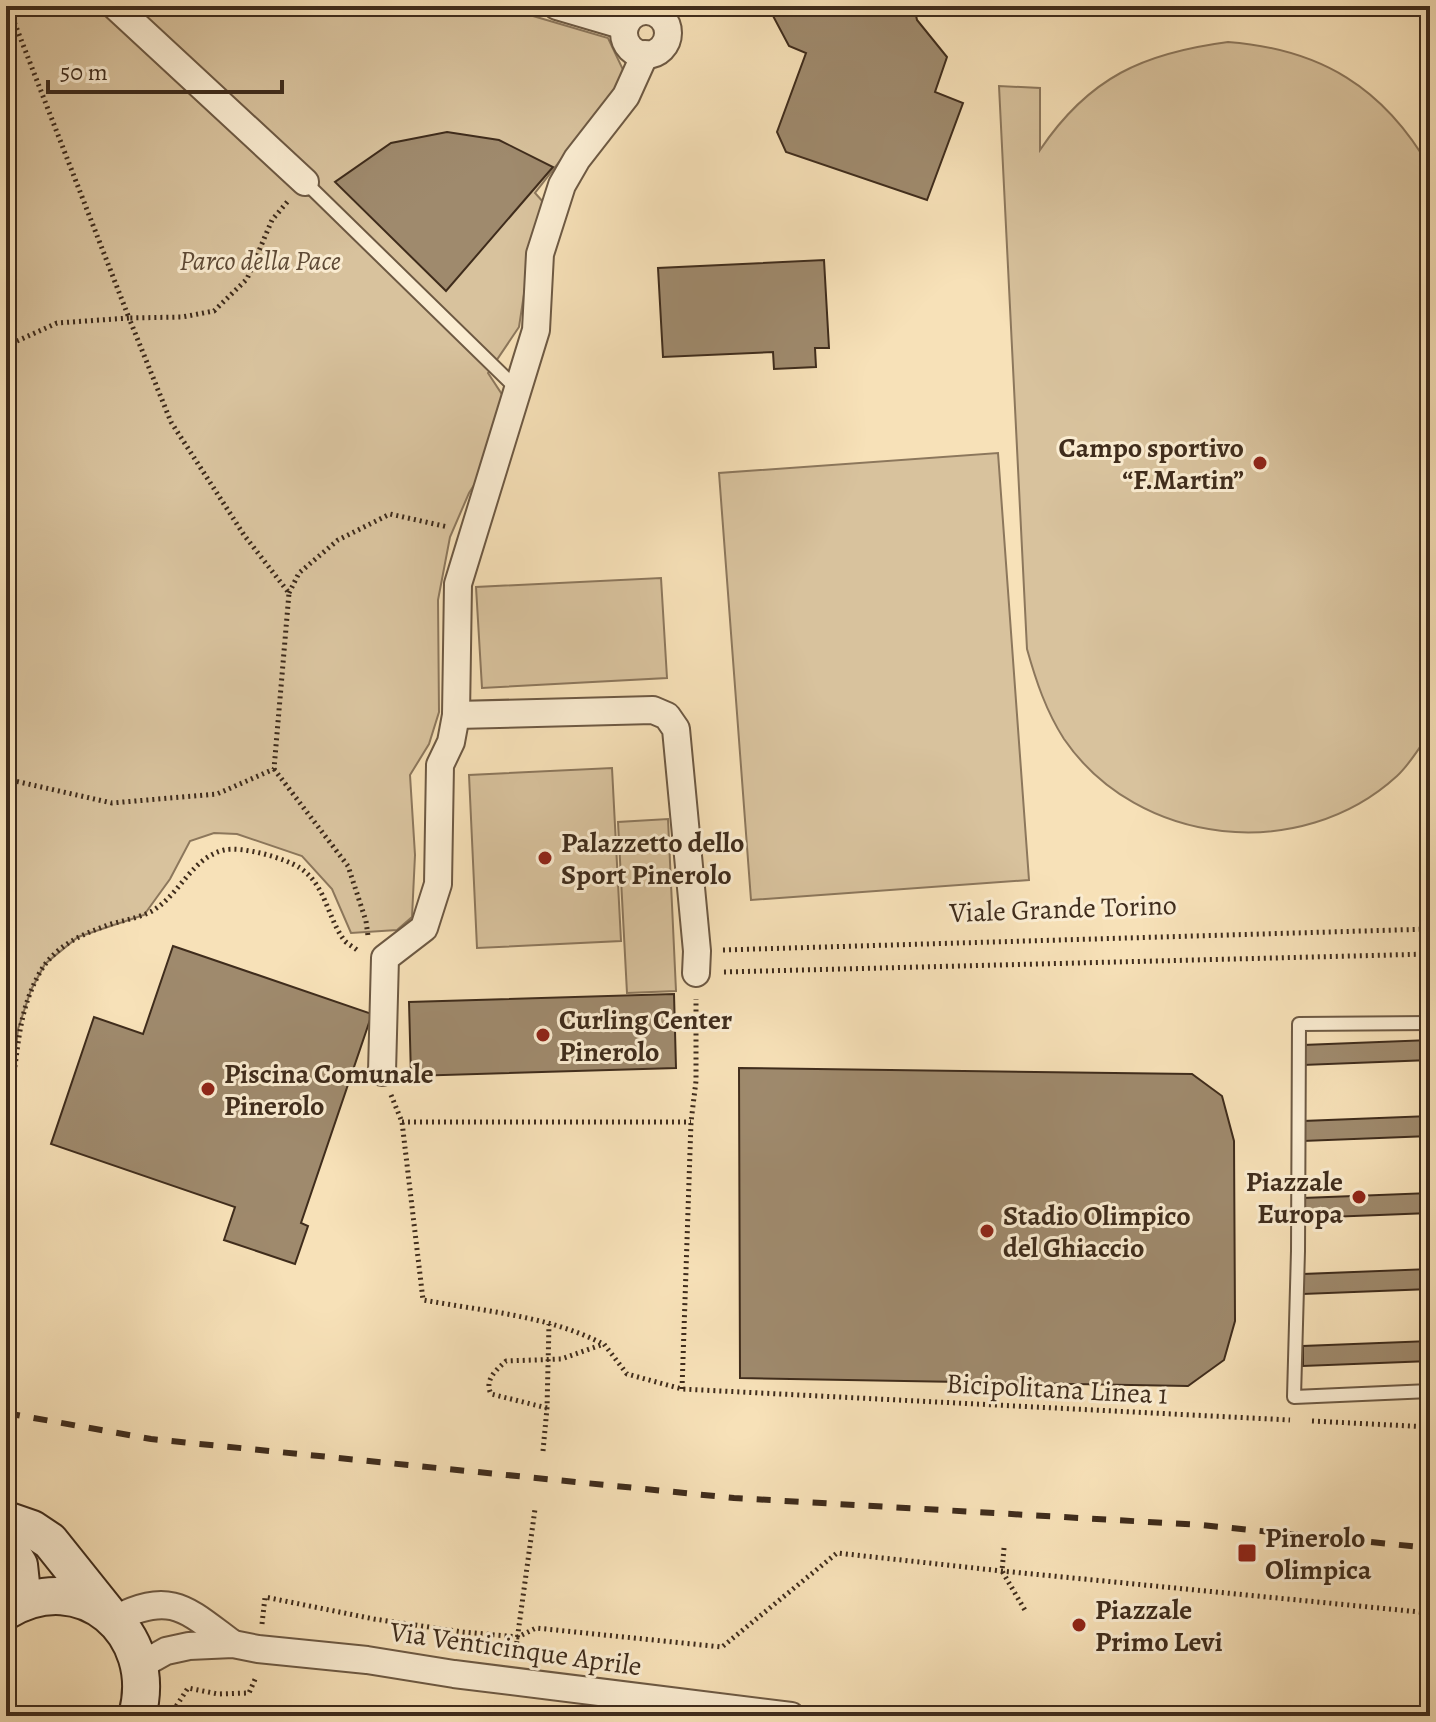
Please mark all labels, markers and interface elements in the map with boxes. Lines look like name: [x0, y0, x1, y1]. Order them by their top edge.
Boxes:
scale bar: [48, 44, 282, 94]
text: 50 m: [60, 56, 108, 88]
park label: Parco della Pace: [179, 242, 341, 280]
place label: Campo sportivo “F.Martin”: [1058, 429, 1244, 499]
marker: Campo sportivo “F.Martin”: [1251, 454, 1269, 472]
place label: Palazzetto dello Sport Pinerolo: [561, 824, 745, 894]
marker: Palazzetto dello Sport Pinerolo: [536, 849, 554, 867]
street label: Viale Grande Torino: [948, 886, 1177, 932]
place label: Curling Center Pinerolo: [559, 1001, 733, 1071]
marker: Curling Center Pinerolo: [534, 1026, 552, 1044]
place label: Piscina Comunale Pinerolo: [224, 1055, 434, 1125]
marker: Piscina Comunale Pinerolo: [199, 1080, 217, 1098]
place label: Piazzale Europa: [1246, 1163, 1343, 1233]
marker: Piazzale Europa: [1350, 1188, 1368, 1206]
place label: Stadio Olimpico del Ghiaccio: [1003, 1197, 1191, 1267]
marker: Stadio Olimpico del Ghiaccio: [978, 1222, 996, 1240]
street label: Bicipolitana Linea 1: [945, 1364, 1169, 1414]
place label: Pinerolo Olimpica: [1265, 1519, 1372, 1589]
marker: Pinerolo Olimpica: [1236, 1542, 1258, 1564]
place label: Piazzale Primo Levi: [1095, 1591, 1223, 1661]
street label: Via Venticinque Aprile: [387, 1612, 644, 1685]
marker: Piazzale Primo Levi: [1070, 1616, 1088, 1634]

